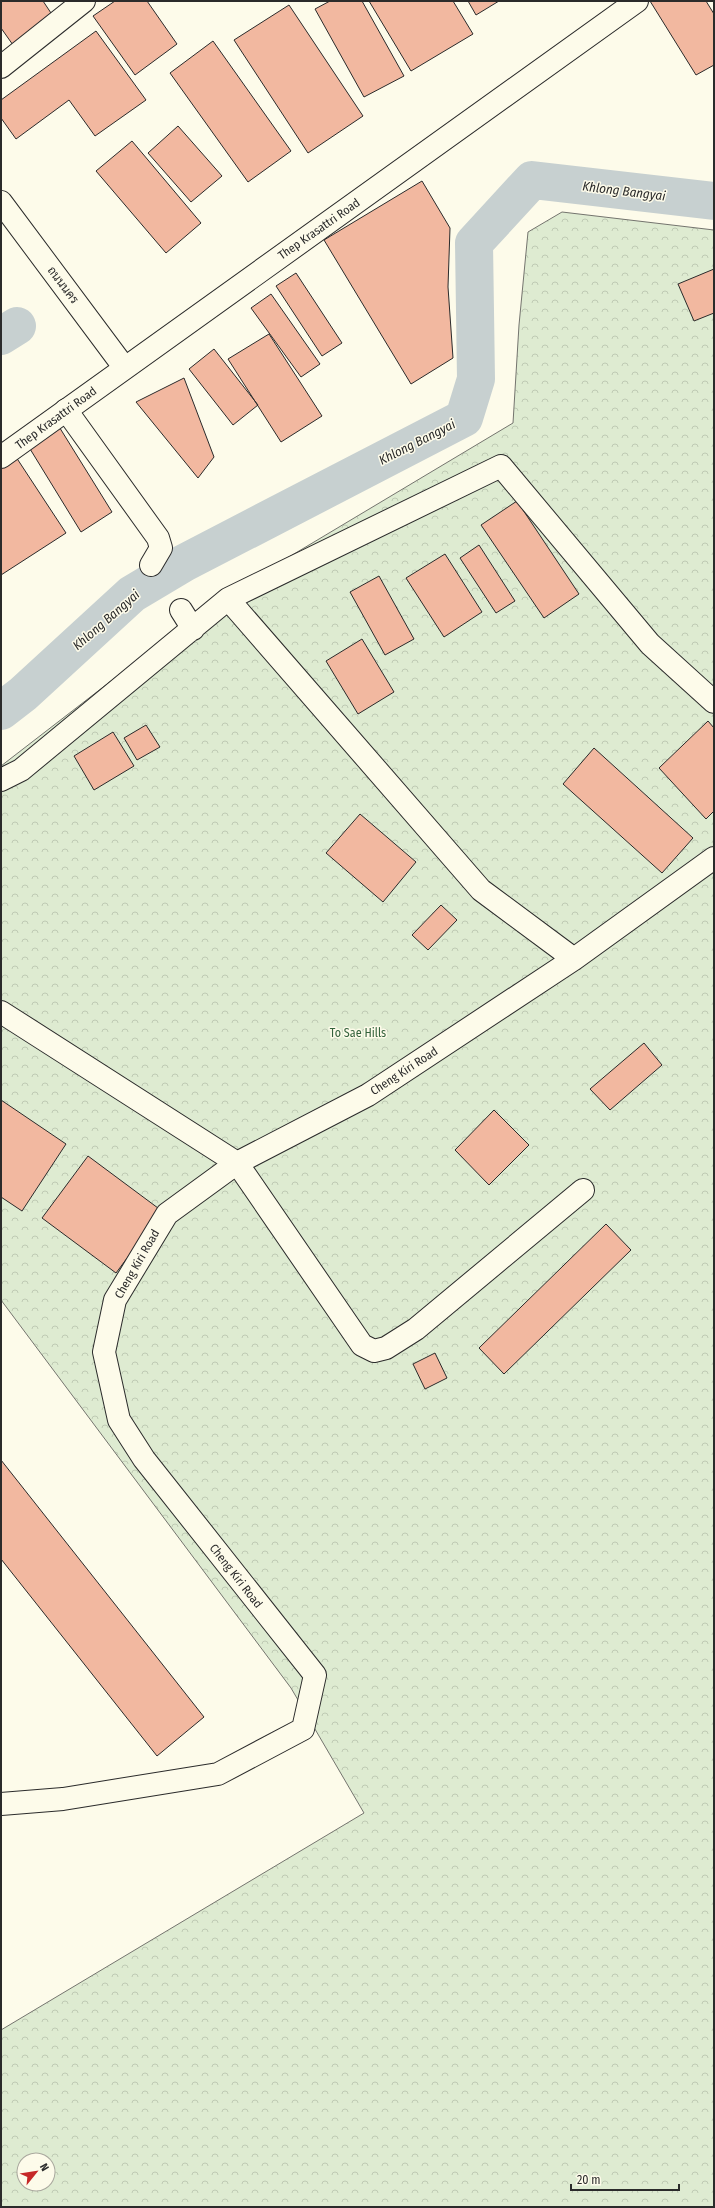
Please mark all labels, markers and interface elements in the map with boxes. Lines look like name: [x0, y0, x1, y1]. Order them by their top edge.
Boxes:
water label: Khlong Bangyai: [582, 178, 667, 204]
street label: Thep Krasattri Road: [275, 196, 363, 262]
street label: ถนนนคร: [44, 264, 82, 307]
street label: Thep Krasattri Road: [13, 384, 99, 452]
water label: Khlong Bangyai: [376, 416, 458, 468]
water label: Khlong Bangyai: [70, 586, 143, 653]
park label: To Sae Hills: [330, 1026, 386, 1040]
street label: Cheng Kiri Road: [368, 1044, 440, 1098]
street label: Cheng Kiri Road: [112, 1227, 162, 1301]
street label: Cheng Kiri Road: [207, 1541, 265, 1611]
north arrow: [16, 2152, 56, 2192]
text: N: [37, 2161, 52, 2173]
scale bar: [571, 2166, 679, 2192]
text: 20 m: [577, 2173, 601, 2187]

